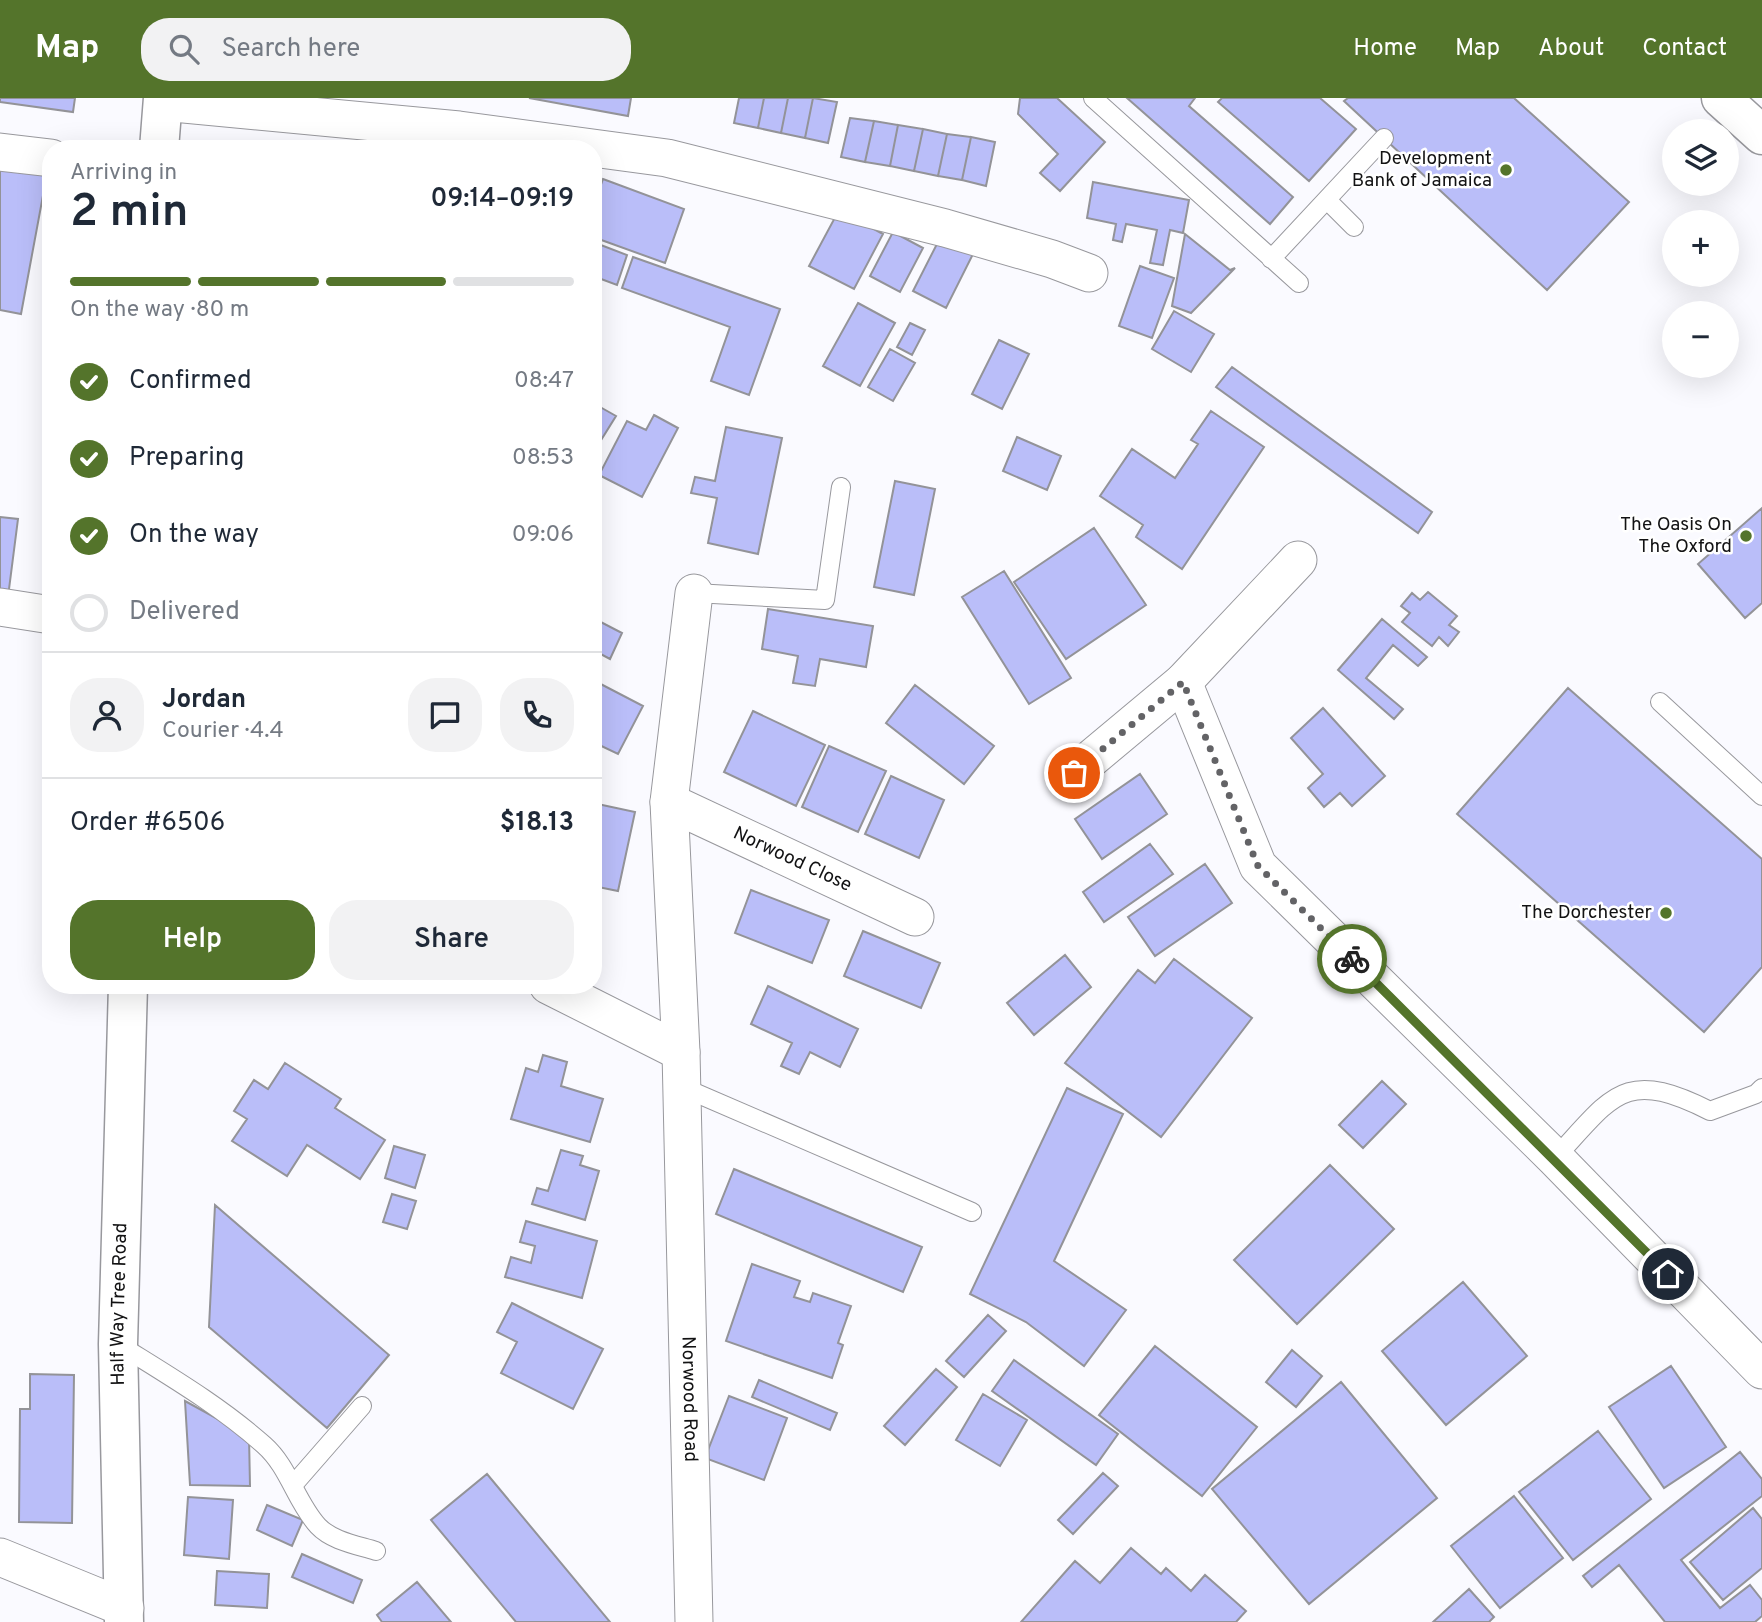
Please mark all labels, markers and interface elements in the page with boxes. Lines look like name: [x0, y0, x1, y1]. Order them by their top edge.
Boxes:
search box: [141, 18, 631, 81]
text: Map: [35, 28, 99, 70]
icon: search: [165, 30, 203, 68]
text: Search here: [221, 33, 360, 66]
text: Home: [1353, 34, 1417, 64]
text: Map: [1455, 34, 1500, 64]
text: About: [1538, 34, 1604, 64]
text: Contact: [1642, 34, 1727, 64]
map controls: [1662, 119, 1739, 378]
button: layers: [1662, 119, 1739, 196]
place label: Development Bank of Jamaica: [1352, 147, 1492, 193]
text: Arriving in: [70, 159, 177, 188]
marker: Development Bank of Jamaica: [1498, 162, 1514, 178]
text: 09:14–09:19: [430, 183, 574, 216]
text: 2 min: [70, 184, 189, 243]
button: +: [1662, 210, 1739, 287]
text: On the way · 80 m: [70, 296, 249, 325]
button: −: [1662, 301, 1739, 378]
icon: check: [70, 363, 108, 401]
text: Confirmed: [129, 365, 252, 398]
text: 08:47: [514, 367, 574, 396]
icon: check: [70, 440, 108, 478]
text: Preparing: [129, 442, 244, 475]
text: 08:53: [512, 444, 574, 473]
place label: The Oasis On The Oxford: [1620, 513, 1732, 559]
icon: check: [70, 517, 108, 555]
text: On the way: [129, 519, 259, 552]
text: 09:06: [512, 521, 574, 550]
marker: The Oasis On The Oxford: [1738, 528, 1754, 544]
text: Delivered: [129, 596, 240, 629]
button: person: [70, 678, 144, 752]
button: chat: [408, 678, 482, 752]
button: phone: [500, 678, 574, 752]
text: Jordan: [162, 684, 246, 717]
text: Courier · 4.4: [162, 717, 284, 746]
pin: [1044, 743, 1104, 803]
icon: bag: [1055, 754, 1093, 792]
text: Order #6506: [70, 807, 225, 840]
text: $18.13: [500, 807, 574, 840]
street label: Norwood Close: [729, 822, 855, 898]
button: Help: [70, 900, 315, 980]
button: Share: [329, 900, 574, 980]
place label: The Dorchester: [1521, 901, 1653, 925]
marker: The Dorchester: [1658, 905, 1674, 921]
courier: [1317, 924, 1387, 994]
icon: bike: [1333, 940, 1371, 978]
street label: Half Way Tree Road: [106, 1222, 133, 1386]
pin: [1638, 1244, 1698, 1304]
icon: home: [1649, 1255, 1687, 1293]
street label: Norwood Road: [675, 1336, 702, 1462]

